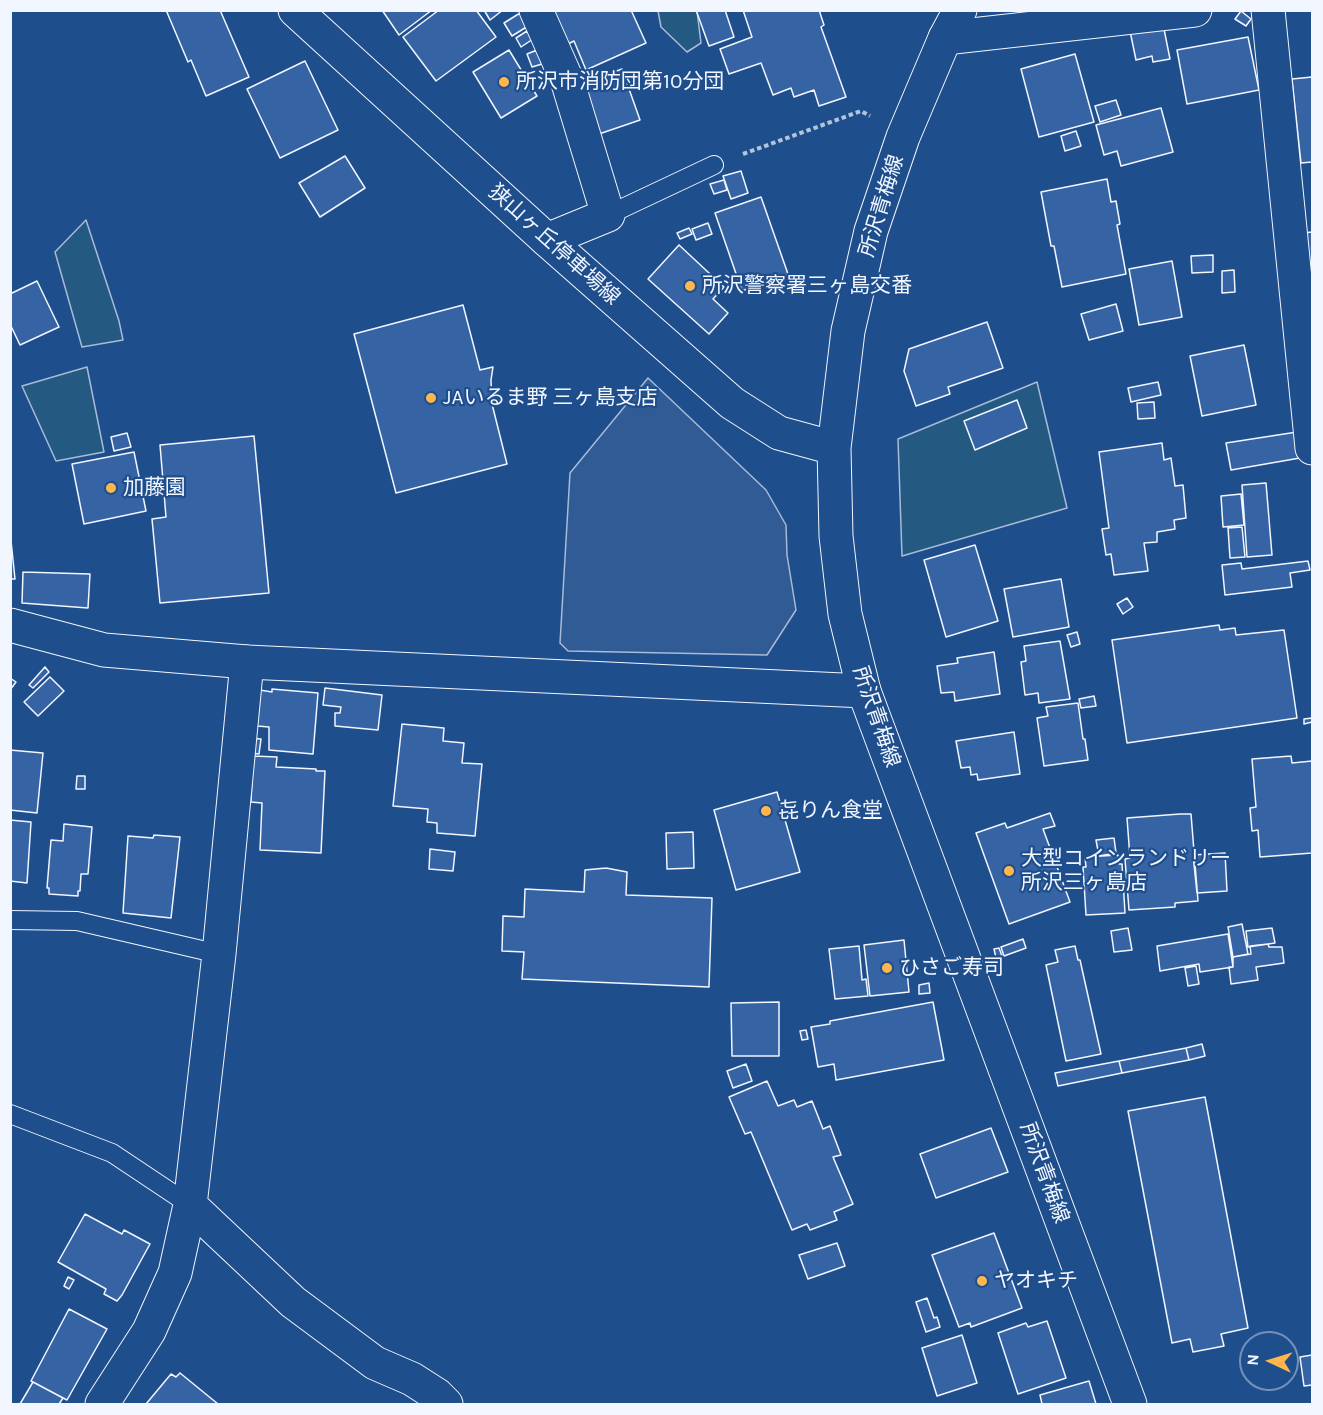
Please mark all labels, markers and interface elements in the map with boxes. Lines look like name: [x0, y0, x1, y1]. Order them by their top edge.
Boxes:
place label: 所沢市消防団第10分団: [516, 69, 724, 95]
marker: 所沢市消防団第10分団: [497, 75, 511, 89]
street label: 所沢青梅線: [855, 152, 909, 260]
street label: 狭山ヶ丘停車場線: [483, 179, 625, 311]
place label: 所沢警察署三ヶ島交番: [702, 273, 912, 299]
marker: 所沢警察署三ヶ島交番: [683, 279, 697, 293]
place label: JAいるま野 三ヶ島支店: [443, 385, 658, 411]
marker: JAいるま野 三ヶ島支店: [424, 391, 438, 405]
place label: 加藤園: [123, 475, 186, 501]
marker: 加藤園: [104, 481, 118, 495]
street label: 所沢青梅線: [847, 663, 905, 771]
place label: 㐂りん食堂: [778, 798, 883, 824]
marker: 㐂りん食堂: [759, 804, 773, 818]
place label: 大型コインランドリー 所沢三ヶ島店: [1021, 846, 1231, 896]
marker: 大型コインランドリー 所沢三ヶ島店: [1002, 864, 1016, 878]
place label: ひさご寿司: [899, 955, 1004, 981]
marker: ひさご寿司: [880, 961, 894, 975]
street label: 所沢青梅線: [1014, 1119, 1074, 1227]
place label: ヤオキチ: [994, 1268, 1078, 1294]
marker: ヤオキチ: [975, 1274, 989, 1288]
north arrow: [1239, 1331, 1299, 1391]
text: N: [1243, 1353, 1262, 1366]

